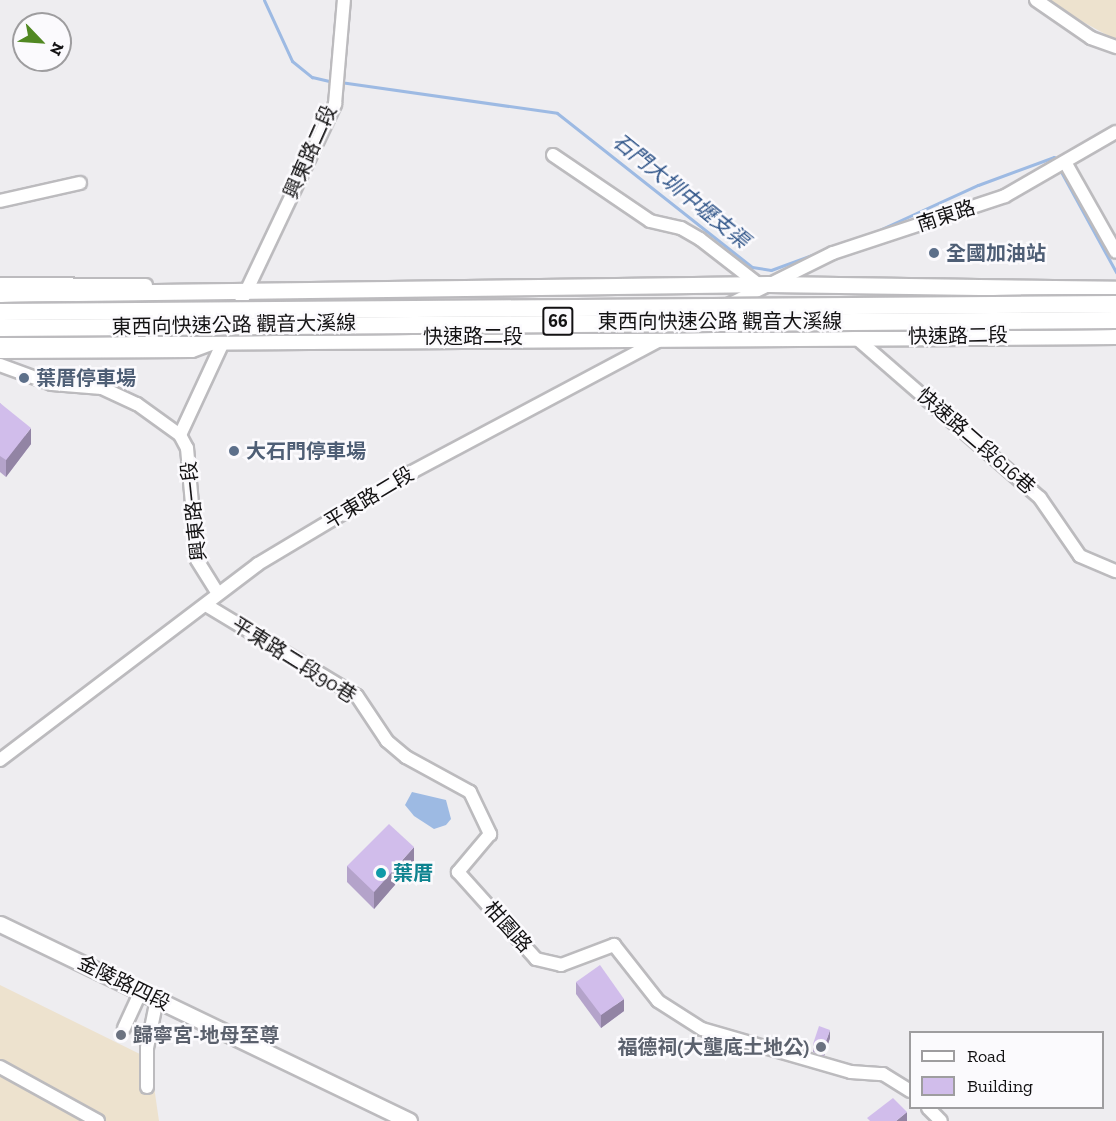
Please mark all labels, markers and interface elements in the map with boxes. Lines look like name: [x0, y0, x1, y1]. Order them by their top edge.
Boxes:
north arrow: [12, 12, 72, 72]
text: N: [46, 39, 68, 58]
street label: 興東路二段: [279, 101, 341, 203]
water label: 石門大圳中壢支渠: [608, 128, 754, 254]
street label: 南東路: [914, 195, 978, 237]
place label: 全國加油站: [946, 241, 1046, 265]
marker: 全國加油站: [927, 246, 941, 260]
road number: 66: [542, 306, 574, 336]
street label: 東西向快速公路 觀音大溪線: [598, 309, 842, 333]
street label: 東西向快速公路 觀音大溪線: [112, 311, 356, 339]
street label: 快速路二段: [908, 323, 1008, 349]
street label: 快速路二段: [423, 324, 523, 348]
place label: 葉厝停車場: [36, 366, 136, 390]
marker: 葉厝停車場: [17, 371, 31, 385]
street label: 快速路二段616巷: [912, 383, 1040, 499]
place label: 大石門停車場: [246, 439, 366, 463]
marker: 大石門停車場: [227, 444, 241, 458]
street label: 興東路一段: [177, 460, 211, 562]
street label: 平東路二段: [320, 462, 418, 534]
street label: 平東路二段90巷: [227, 612, 361, 708]
place label: 葉厝: [393, 861, 433, 885]
marker: 葉厝: [374, 866, 388, 880]
street label: 柑園路: [479, 897, 537, 957]
street label: 金陵路四段: [74, 950, 174, 1016]
place label: 歸寧宮-地母至尊: [133, 1023, 279, 1047]
marker: 歸寧宮-地母至尊: [114, 1028, 128, 1042]
legend: [909, 1031, 1104, 1109]
place label: 福德祠(大壟底土地公): [617, 1035, 809, 1059]
marker: 福德祠(大壟底土地公): [814, 1040, 828, 1054]
text: Road: [967, 1045, 1006, 1067]
text: Building: [967, 1075, 1033, 1097]

